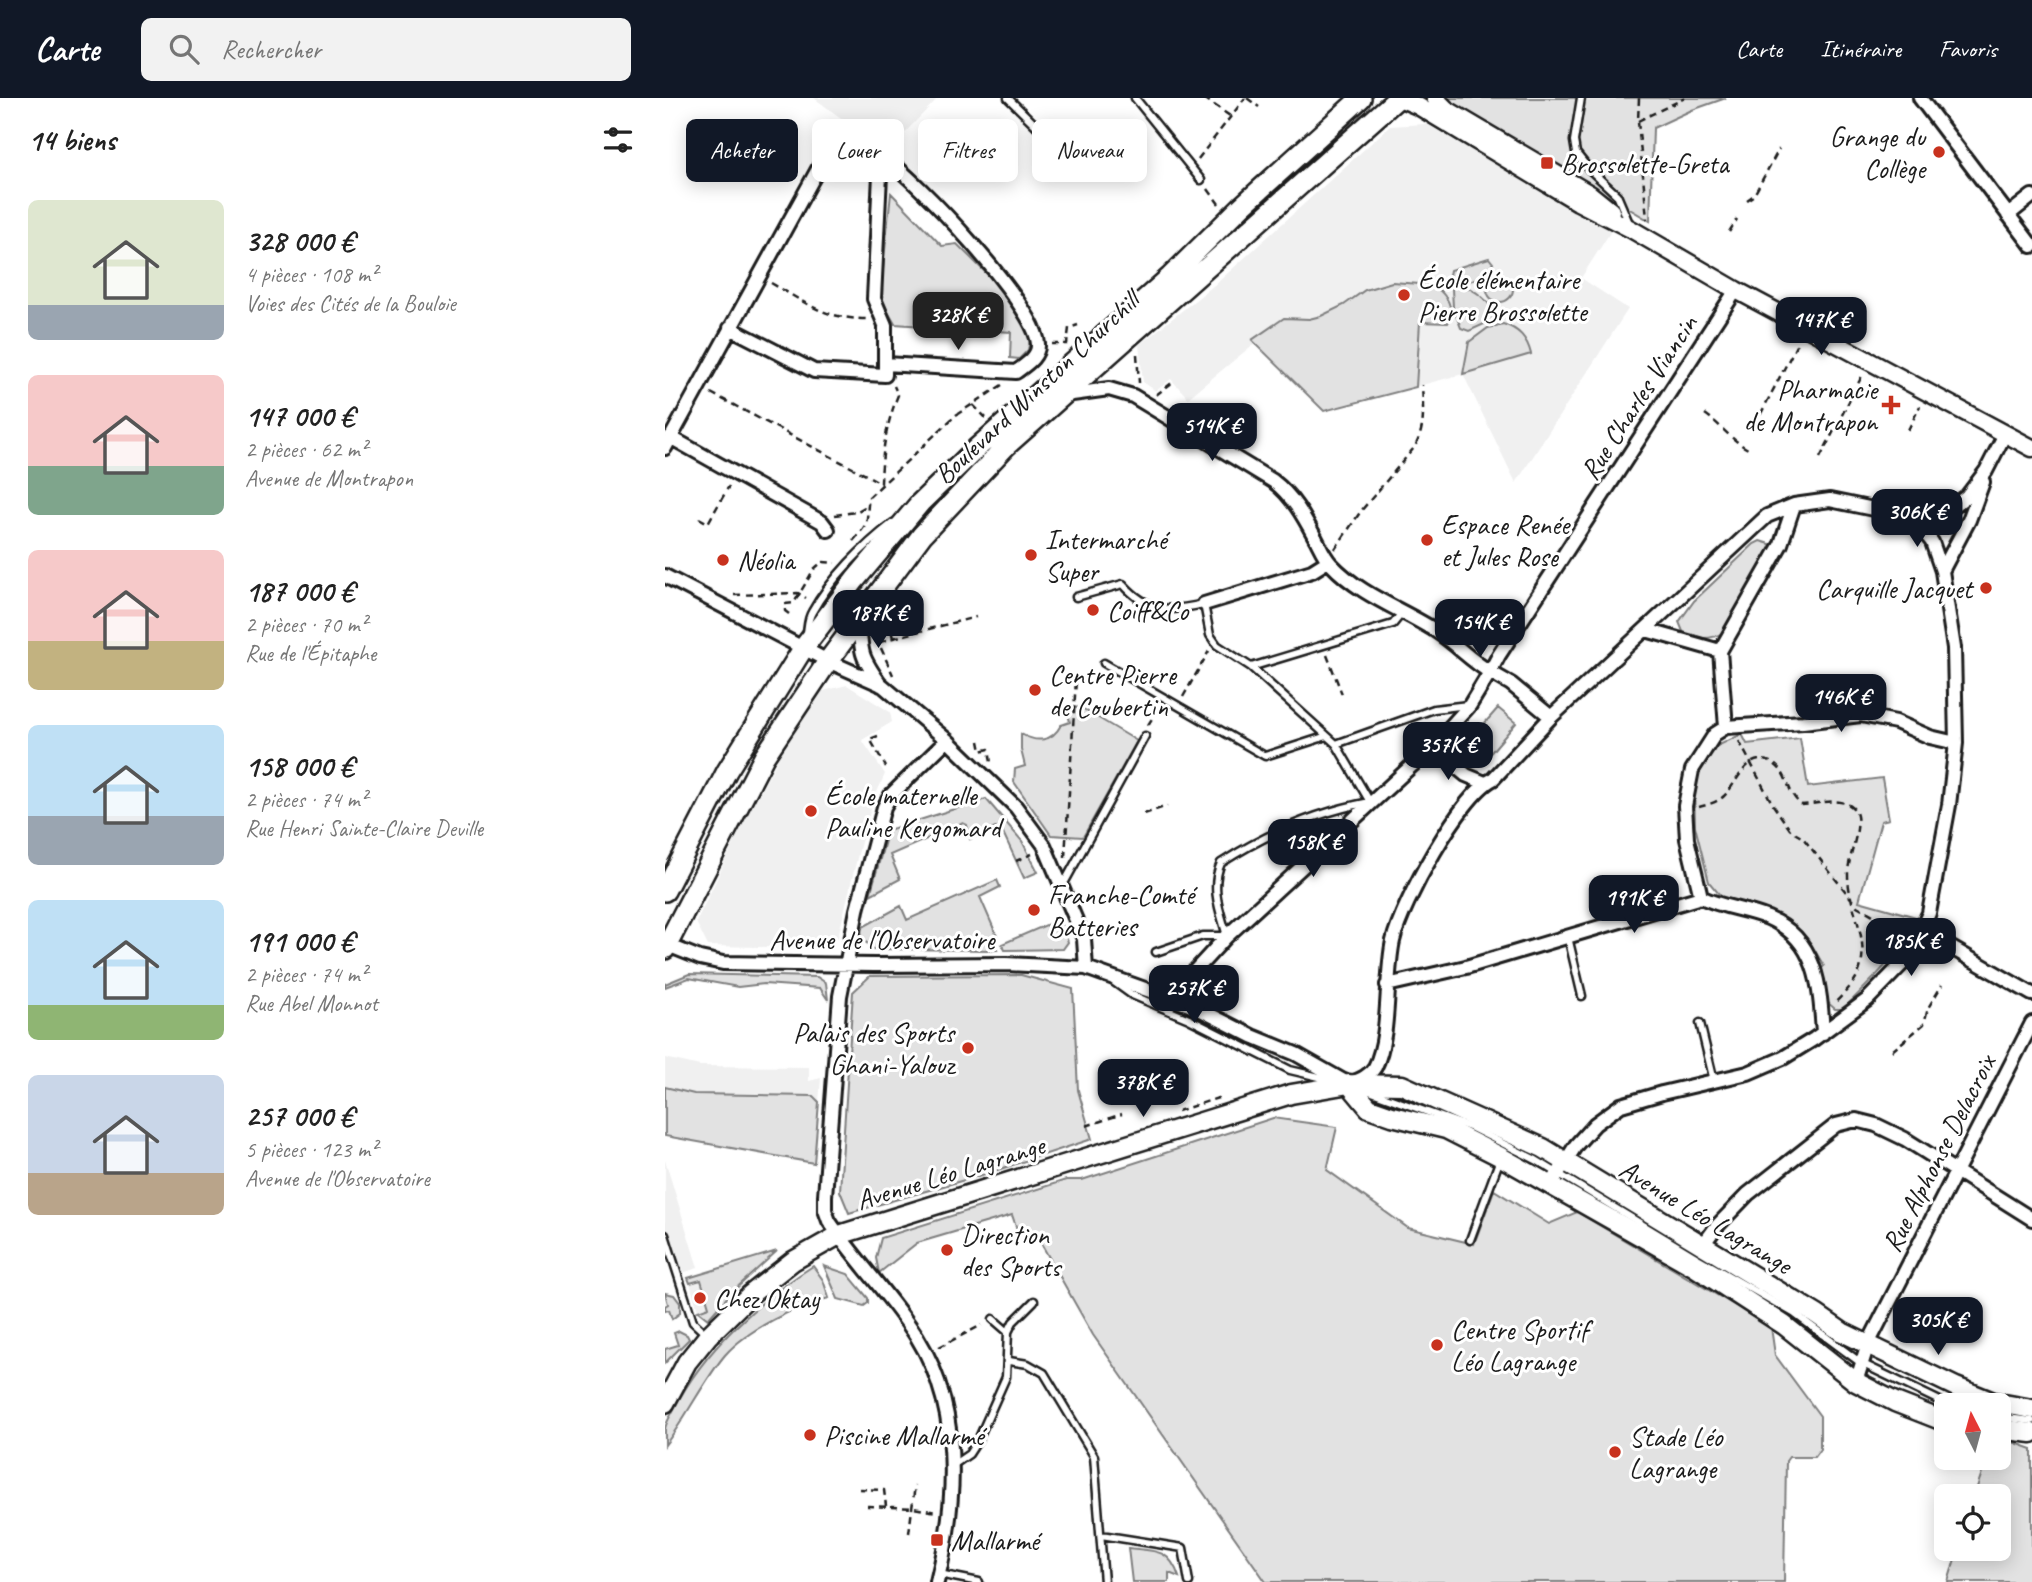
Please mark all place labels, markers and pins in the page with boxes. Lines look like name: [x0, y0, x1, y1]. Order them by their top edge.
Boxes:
place label: Grange du Collège: [1829, 119, 1927, 186]
marker: Grange du Collège: [1931, 144, 1947, 160]
place label: Brossolette-Greta: [1561, 146, 1730, 181]
marker: Brossolette-Greta: [1539, 155, 1555, 171]
place label: École élémentaire Pierre Brossolette: [1418, 262, 1589, 329]
marker: École élémentaire Pierre Brossolette: [1396, 287, 1412, 303]
pin: 328K €: [901, 292, 1015, 352]
pin: 147K €: [1764, 298, 1878, 357]
place label: Pharmacie de Montrapon: [1744, 372, 1879, 439]
marker: Pharmacie de Montrapon: [1883, 397, 1899, 413]
pin: 514K €: [1155, 404, 1269, 463]
pin: 306K €: [1860, 490, 1974, 549]
place label: Espace Renée et Jules Rose: [1441, 507, 1571, 574]
place label: Intermarché Super: [1045, 522, 1170, 589]
marker: Espace Renée et Jules Rose: [1419, 532, 1435, 548]
place label: Néolia: [737, 543, 797, 578]
marker: Intermarché Super: [1023, 547, 1039, 563]
marker: Néolia: [715, 552, 731, 568]
place label: Carquille Jacquet: [1816, 571, 1975, 606]
marker: Carquille Jacquet: [1978, 580, 1994, 596]
pin: 187K €: [821, 590, 935, 650]
place label: Coiff&Co: [1107, 593, 1190, 628]
pin: 154K €: [1423, 600, 1537, 659]
marker: Coiff&Co: [1085, 602, 1101, 618]
place label: Centre Pierre de Coubertin: [1049, 657, 1178, 724]
pin: 146K €: [1784, 674, 1898, 734]
marker: Centre Pierre de Coubertin: [1027, 682, 1043, 698]
pin: 357K €: [1391, 722, 1505, 782]
place label: École maternelle Pauline Kergomard: [825, 778, 1004, 845]
marker: École maternelle Pauline Kergomard: [803, 803, 819, 819]
pin: 158K €: [1256, 820, 1370, 879]
pin: 191K €: [1577, 876, 1691, 935]
place label: Franche-Comté Batteries: [1048, 877, 1198, 944]
marker: Franche-Comté Batteries: [1026, 902, 1042, 918]
pin: 185K €: [1854, 918, 1968, 978]
pin: 257K €: [1137, 965, 1251, 1025]
place label: Palais des Sports Ghani-Yalouz: [793, 1015, 956, 1082]
marker: Palais des Sports Ghani-Yalouz: [960, 1040, 976, 1056]
pin: 378K €: [1086, 1060, 1200, 1119]
place label: Direction des Sports: [961, 1217, 1063, 1284]
marker: Direction des Sports: [939, 1242, 955, 1258]
place label: Chez Oktay: [714, 1281, 822, 1316]
marker: Chez Oktay: [692, 1290, 708, 1306]
pin: 305K €: [1881, 1298, 1995, 1357]
place label: Centre Sportif Léo Lagrange: [1451, 1312, 1594, 1379]
marker: Centre Sportif Léo Lagrange: [1429, 1337, 1445, 1353]
place label: Piscine Mallarmé: [824, 1418, 987, 1453]
place label: Stade Léo Lagrange: [1629, 1419, 1725, 1486]
marker: Piscine Mallarmé: [802, 1427, 818, 1443]
marker: Stade Léo Lagrange: [1607, 1444, 1623, 1460]
place label: Mallarmé: [951, 1523, 1043, 1558]
marker: Mallarmé: [929, 1532, 945, 1548]

